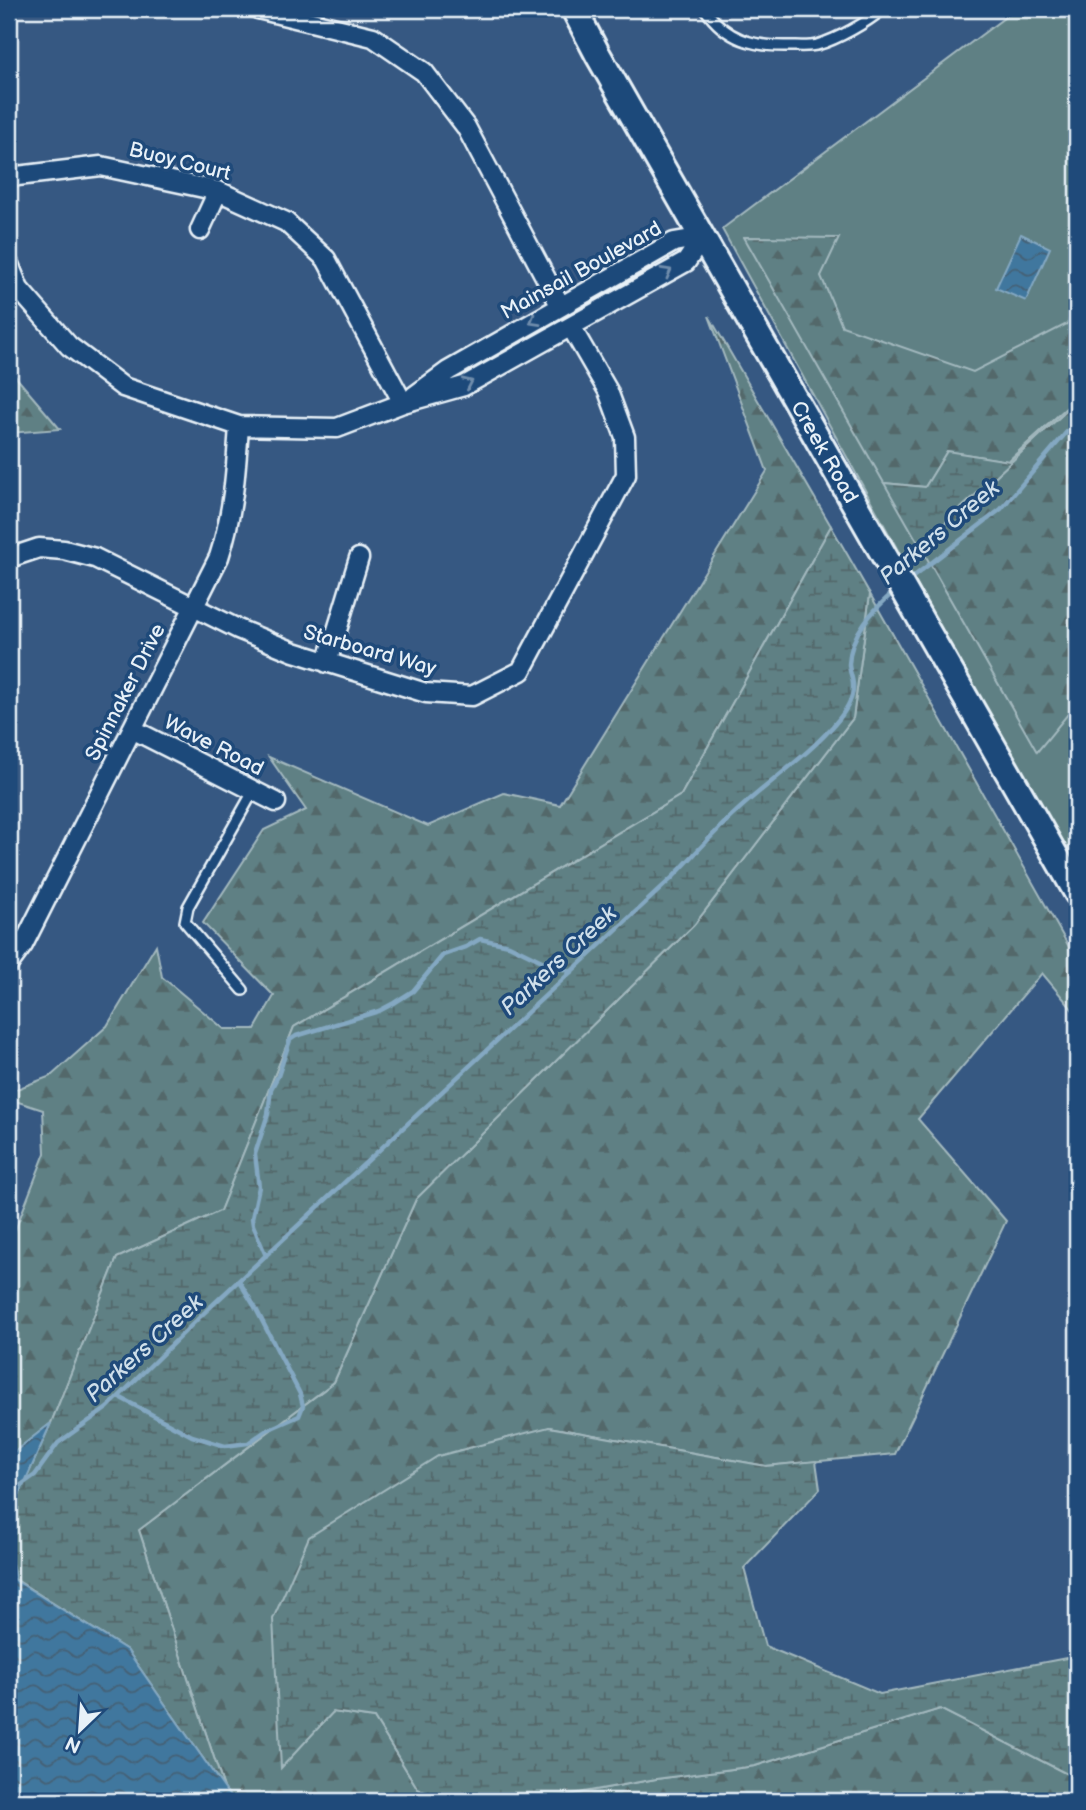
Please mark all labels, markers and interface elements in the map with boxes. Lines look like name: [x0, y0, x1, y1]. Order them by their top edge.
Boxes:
street label: Buoy Court: [126, 137, 234, 186]
street label: Mainsail Boulevard: [496, 216, 666, 325]
one-way arrow: [660, 267, 673, 280]
one-way arrow: [528, 312, 541, 325]
one-way arrow: [461, 377, 473, 391]
street label: Creek Road: [785, 397, 863, 508]
water label: Parkers Creek: [874, 474, 1006, 591]
street label: Spinnaker Drive: [80, 620, 171, 765]
street label: Starboard Way: [301, 620, 440, 682]
street label: Wave Road: [160, 710, 268, 781]
water label: Parkers Creek: [495, 899, 623, 1022]
water label: Parkers Creek: [80, 1288, 210, 1409]
north arrow: [46, 1694, 116, 1764]
text: N: [62, 1731, 85, 1757]

